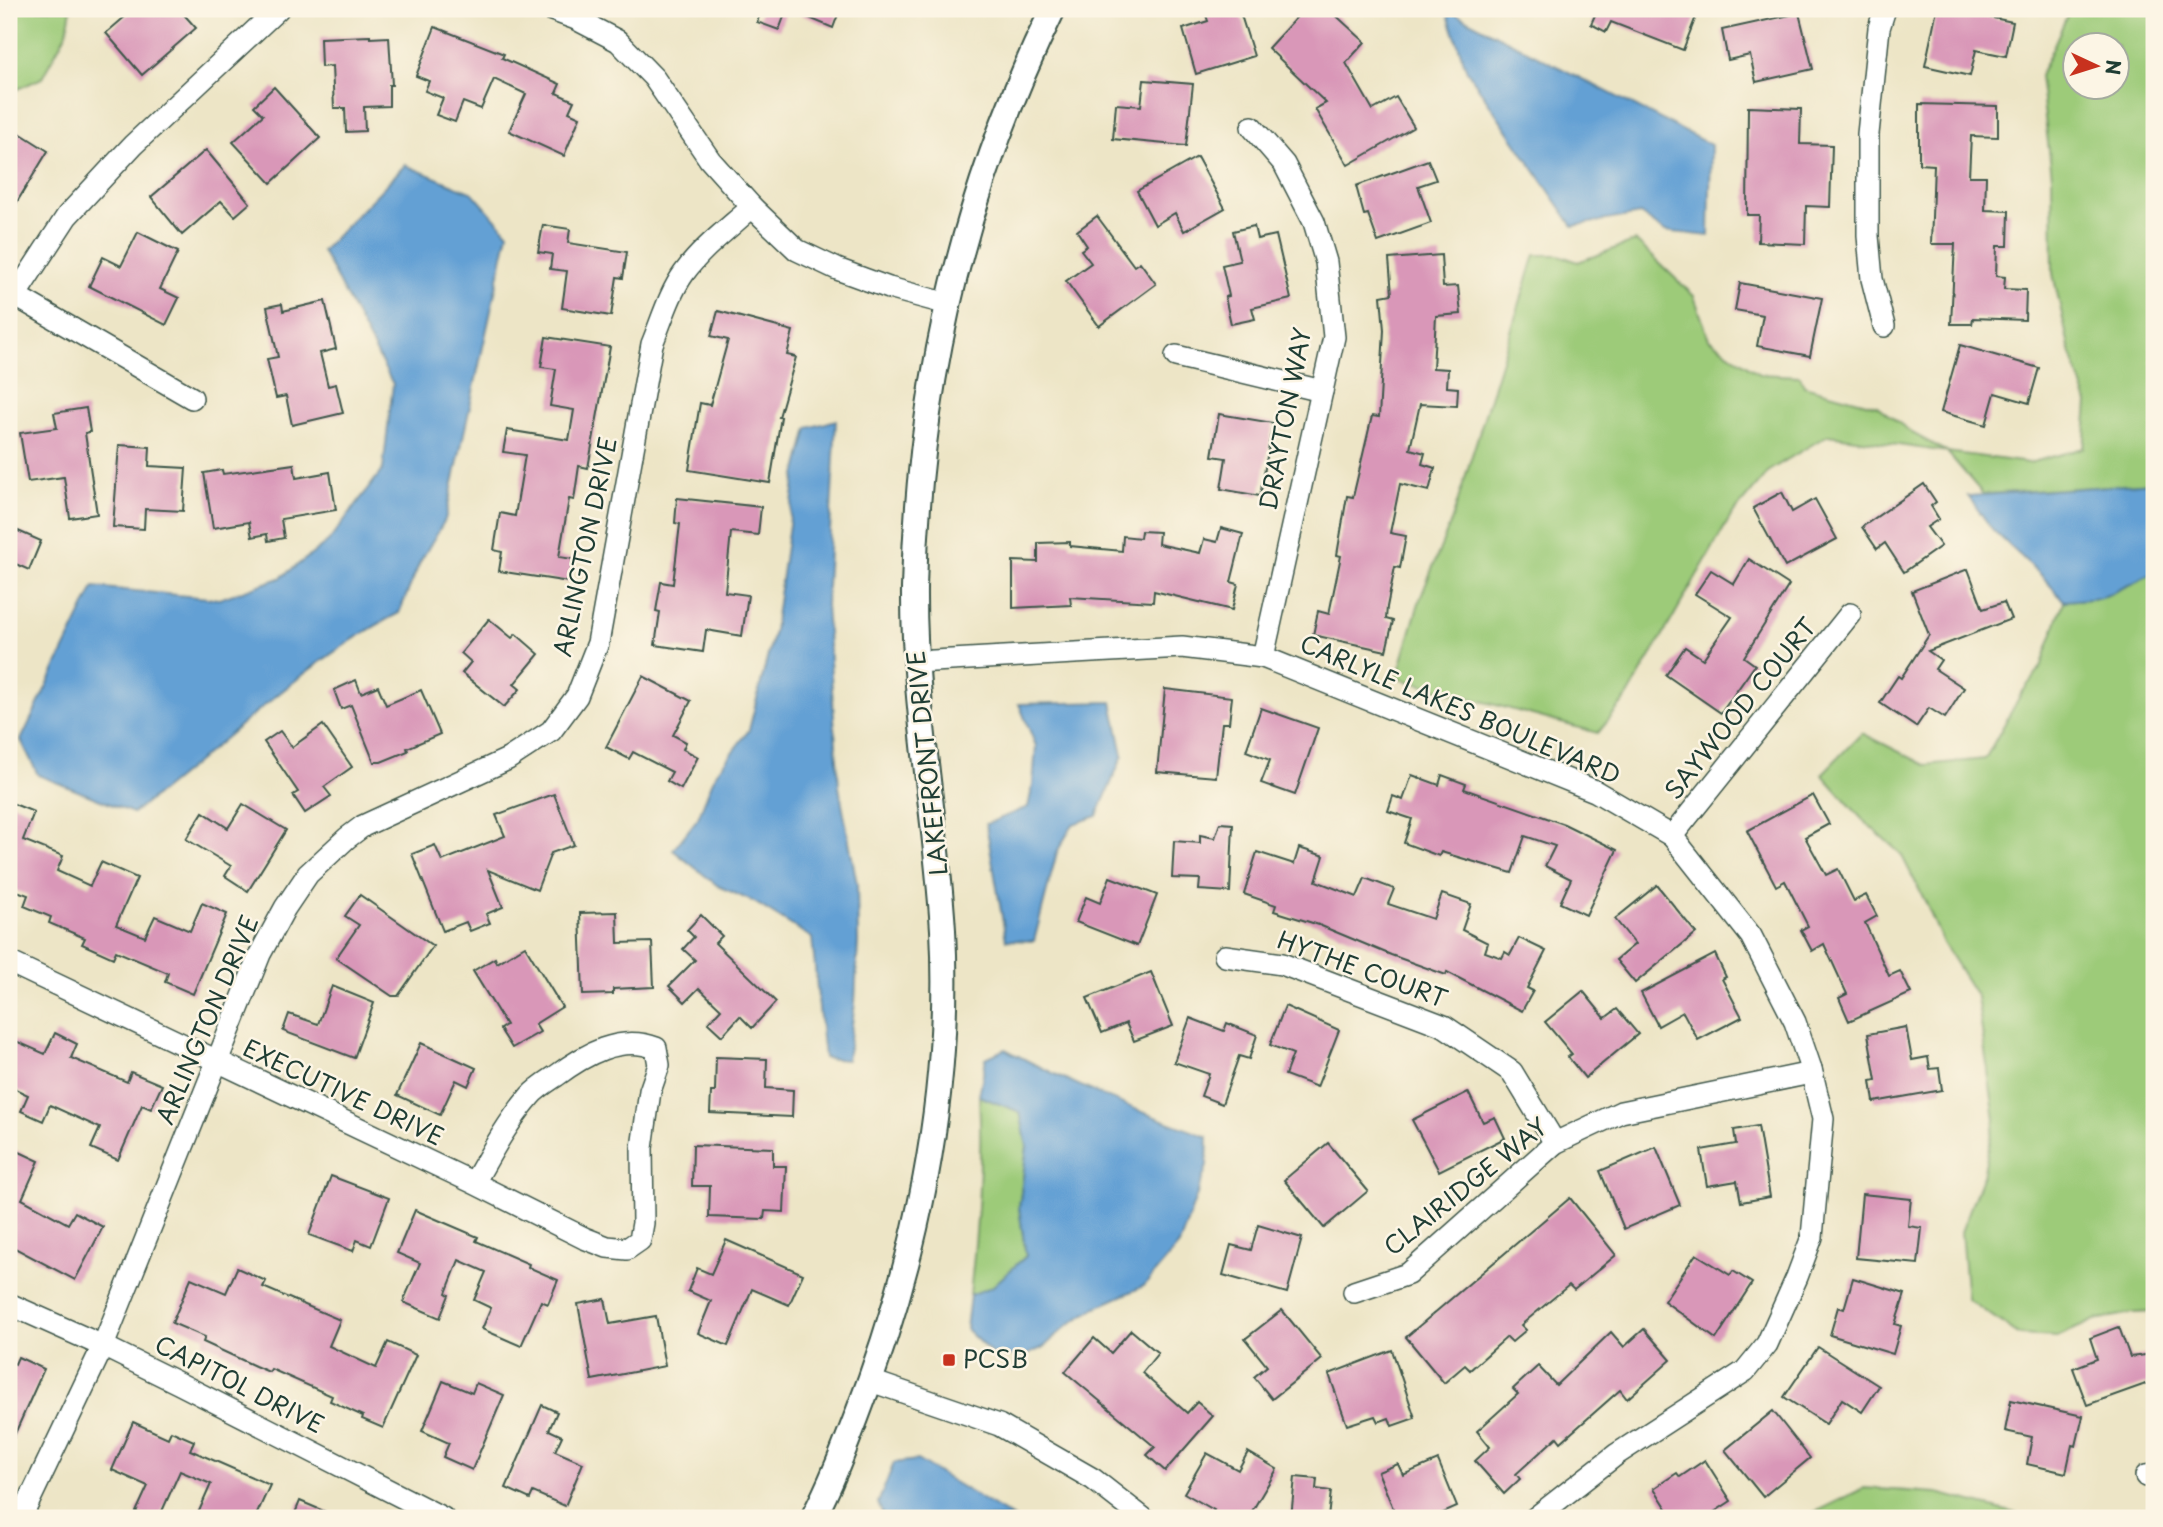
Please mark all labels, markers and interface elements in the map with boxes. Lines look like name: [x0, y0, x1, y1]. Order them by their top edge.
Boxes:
north arrow: [2062, 32, 2132, 102]
text: N: [2099, 59, 2128, 76]
street label: DRAYTON WAY: [1249, 324, 1319, 513]
street label: ARLINGTON DRIVE: [543, 433, 625, 660]
street label: SAYWOOD COURT: [1655, 609, 1824, 806]
street label: CARLYLE LAKES BOULEVARD: [1295, 624, 1627, 792]
street label: LAKEFRONT DRIVE: [896, 649, 956, 878]
street label: ARLINGTON DRIVE: [146, 909, 266, 1129]
street label: HYTHE COURT: [1273, 921, 1453, 1016]
street label: EXECUTIVE DRIVE: [238, 1029, 450, 1154]
street label: CLAIRIDGE WAY: [1375, 1108, 1554, 1263]
street label: CAPITOL DRIVE: [149, 1325, 331, 1441]
place label: PCSB: [963, 1340, 1028, 1376]
marker: PCSB: [941, 1352, 957, 1368]

